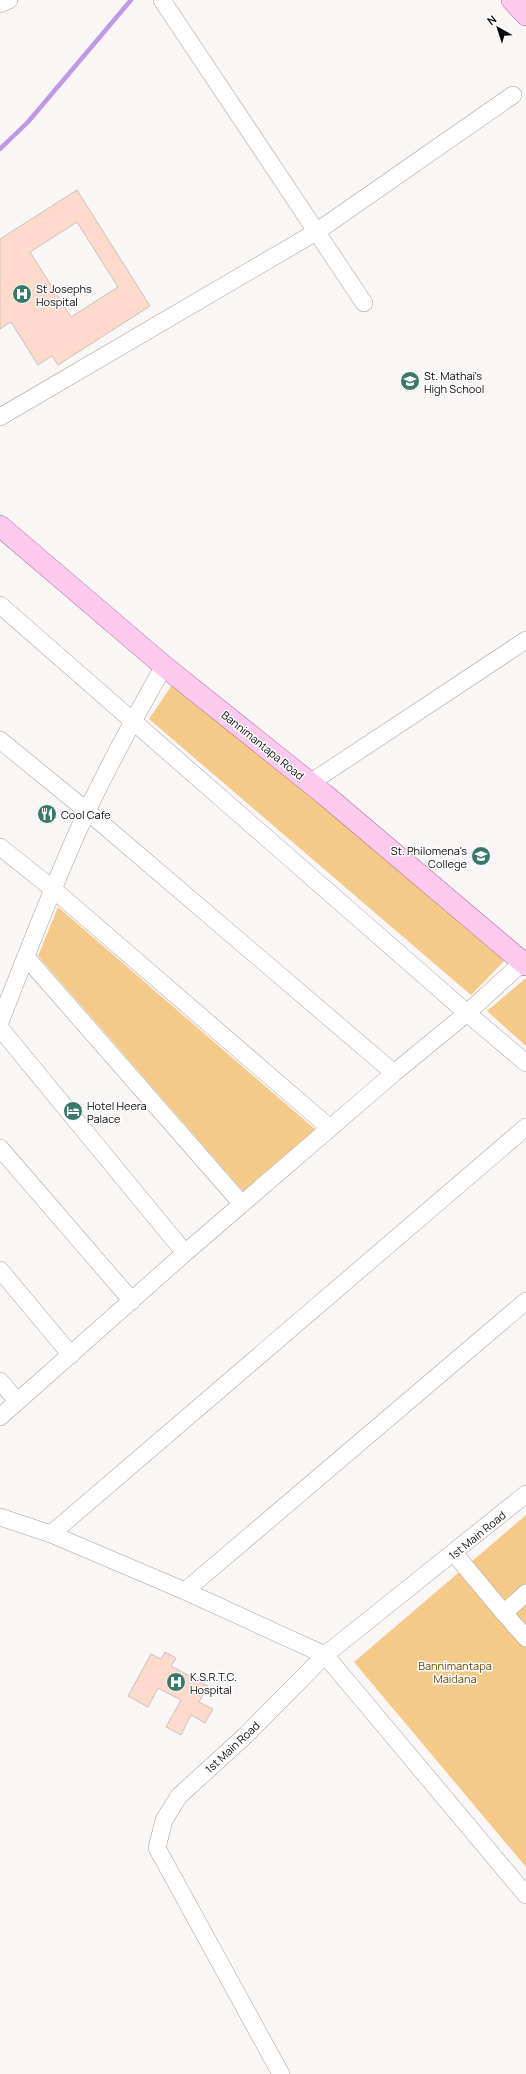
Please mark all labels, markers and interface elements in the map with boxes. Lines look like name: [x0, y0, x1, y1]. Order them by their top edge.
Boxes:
north arrow: [478, 8, 518, 48]
text: N: [484, 11, 499, 28]
place label: St Josephs Hospital: [36, 281, 92, 309]
hospital icon: St Josephs Hospital: [11, 283, 33, 305]
place label: St. Mathai's High School: [424, 368, 484, 396]
school or university icon: St. Mathai's High School: [399, 370, 421, 392]
street label: Bannimantapa Road: [219, 707, 307, 783]
restaurant icon: Cool Cafe: [36, 803, 58, 825]
place label: Cool Cafe: [61, 807, 111, 822]
place label: St. Philomena's College: [391, 843, 468, 871]
school or university icon: St. Philomena's College: [470, 845, 492, 867]
place label: Hotel Heera Palace: [87, 1098, 147, 1126]
hotel icon: Hotel Heera Palace: [62, 1100, 84, 1122]
street label: 1st Main Road: [445, 1507, 509, 1563]
park label: Bannimantapa Maidana: [418, 1658, 492, 1686]
place label: K.S.R.T.C. Hospital: [190, 1669, 237, 1697]
hospital icon: K.S.R.T.C. Hospital: [165, 1671, 187, 1693]
street label: 1st Main Road: [202, 1718, 262, 1776]

